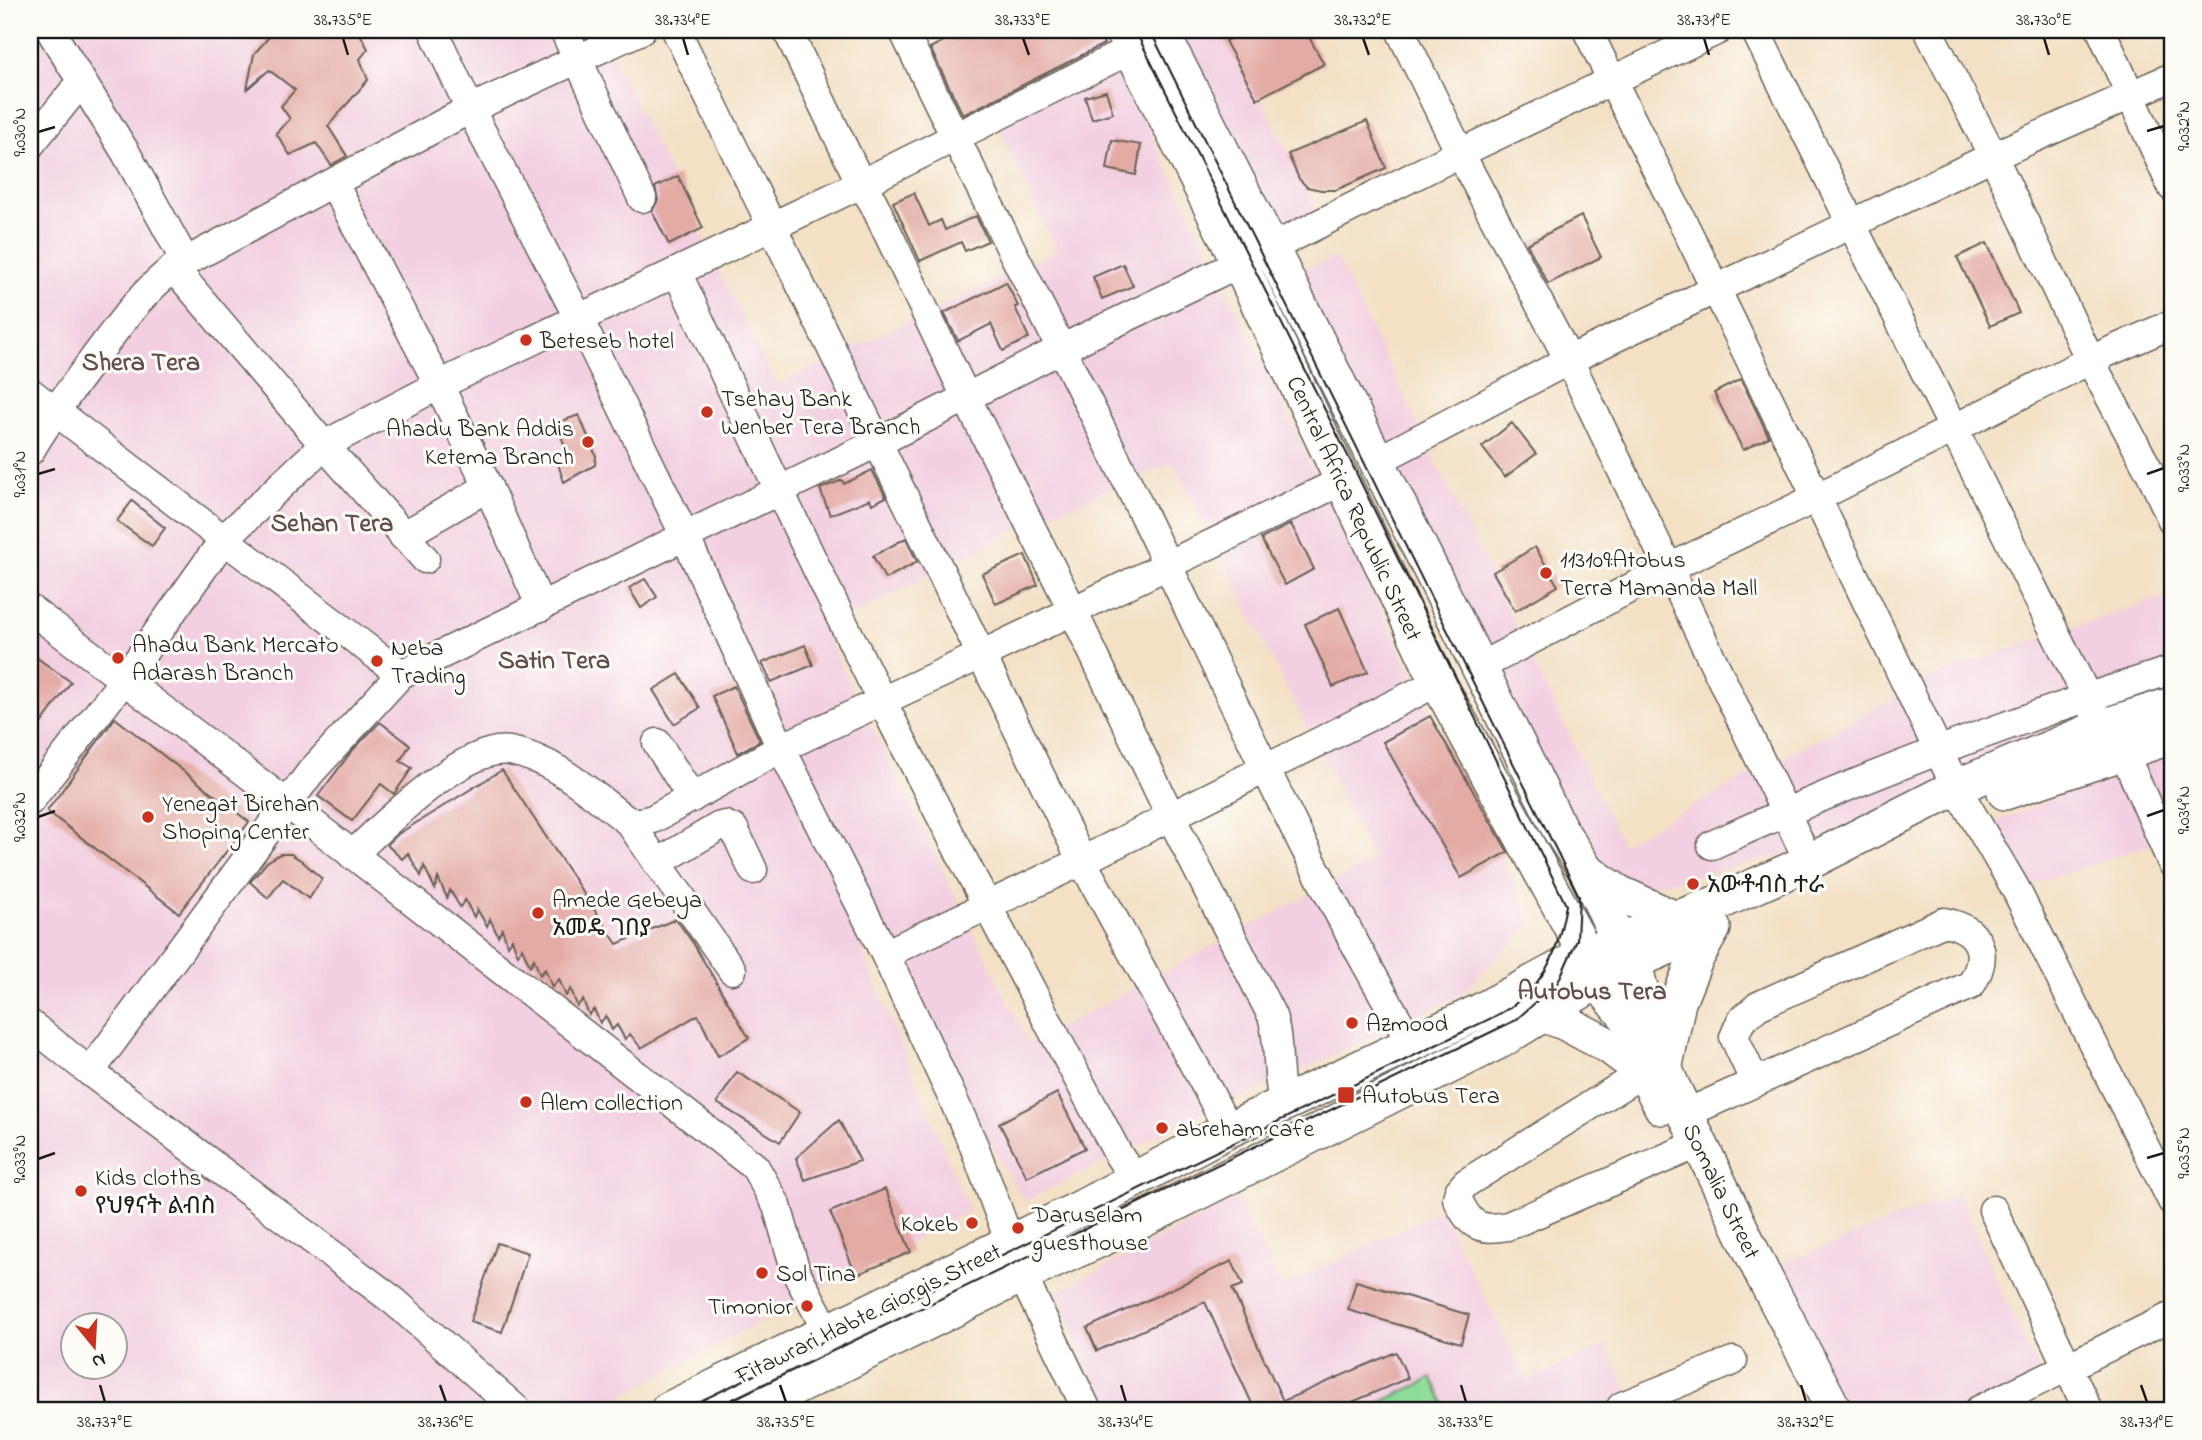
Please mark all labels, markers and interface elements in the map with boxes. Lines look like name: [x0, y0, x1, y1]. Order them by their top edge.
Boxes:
text: 38.735°E: [314, 8, 372, 34]
text: 38.734°E: [655, 8, 711, 34]
text: 38.733°E: [995, 8, 1051, 34]
text: 38.732°E: [1334, 8, 1392, 34]
text: 38.731°E: [1677, 8, 1731, 34]
text: 38.730°E: [2016, 8, 2072, 34]
text: 9.032°N: [2172, 101, 2198, 151]
text: 9.030°N: [8, 107, 34, 157]
place label: Beteseb hotel: [539, 325, 674, 360]
marker: Beteseb hotel: [518, 332, 534, 348]
district label: Shera Tera: [82, 345, 200, 383]
street label: Central Africa Republic Street: [1276, 371, 1430, 647]
place label: Tsehay Bank Wenber Tera Branch: [721, 383, 920, 446]
marker: Tsehay Bank Wenber Tera Branch: [699, 404, 715, 420]
place label: Ahadu Bank Addis Ketema Branch: [386, 413, 574, 476]
marker: Ahadu Bank Addis Ketema Branch: [580, 434, 596, 450]
text: 9.033°N: [2172, 444, 2198, 492]
text: 9.031°N: [8, 451, 34, 498]
district label: Sehan Tera: [271, 506, 393, 544]
place label: 113109:Atobus Terra Mamanda Mall: [1560, 544, 1757, 607]
marker: 113109:Atobus Terra Mamanda Mall: [1538, 565, 1554, 581]
place label: Ahadu Bank Mercato Adarash Branch: [132, 629, 339, 692]
place label: Neba Trading: [391, 632, 466, 695]
district label: Satin Tera: [498, 643, 610, 681]
marker: Ahadu Bank Mercato Adarash Branch: [110, 650, 126, 666]
marker: Neba Trading: [369, 653, 385, 669]
text: 9.034°N: [2172, 786, 2198, 834]
place label: Yenegat Birehan Shoping Center: [162, 788, 319, 851]
text: 9.032°N: [8, 792, 34, 842]
marker: Yenegat Birehan Shoping Center: [140, 809, 156, 825]
place label: አውቶብስ ተራ: [1707, 869, 1824, 904]
marker: አውቶብስ ተራ: [1685, 876, 1701, 892]
place label: Amede Gebeya አመዴ ገበያ: [552, 884, 702, 947]
marker: Amede Gebeya አመዴ ገበያ: [530, 905, 546, 921]
district label: Autobus Tera: [1517, 974, 1667, 1012]
place label: Azmood: [1366, 1008, 1448, 1043]
marker: Azmood: [1344, 1015, 1360, 1031]
place label: Autobus Tera: [1362, 1080, 1500, 1115]
marker: Autobus Tera: [1336, 1085, 1356, 1105]
place label: Alem collection: [540, 1087, 683, 1122]
marker: Alem collection: [518, 1094, 534, 1110]
place label: abreham cafe: [1176, 1113, 1315, 1148]
street label: Somalia Street: [1672, 1118, 1768, 1266]
marker: abreham cafe: [1154, 1120, 1170, 1136]
text: 9.035°N: [2172, 1127, 2198, 1179]
text: 9.033°N: [8, 1135, 34, 1183]
place label: Kids cloths የህፃናት ልብስ: [95, 1162, 216, 1225]
marker: Kids cloths የህፃናት ልብስ: [73, 1183, 89, 1199]
place label: Daruselam guesthouse: [1031, 1199, 1148, 1262]
place label: Kokeb: [901, 1208, 958, 1243]
marker: Kokeb: [964, 1215, 980, 1231]
marker: Daruselam guesthouse: [1010, 1220, 1026, 1236]
street label: Fitawrari Habte Giorgis Street: [729, 1235, 1008, 1395]
place label: Sol Tina: [776, 1258, 856, 1293]
marker: Sol Tina: [754, 1265, 770, 1281]
place label: Timonior: [708, 1291, 794, 1326]
marker: Timonior: [799, 1298, 815, 1314]
north arrow: [60, 1310, 130, 1380]
text: N: [88, 1345, 109, 1375]
text: 38.737°E: [77, 1410, 133, 1436]
text: 38.736°E: [418, 1410, 474, 1436]
text: 38.735°E: [757, 1410, 815, 1436]
text: 38.734°E: [1098, 1410, 1154, 1436]
text: 38.733°E: [1438, 1410, 1494, 1436]
text: 38.732°E: [1777, 1410, 1835, 1436]
text: 38.731°E: [2120, 1410, 2174, 1436]

